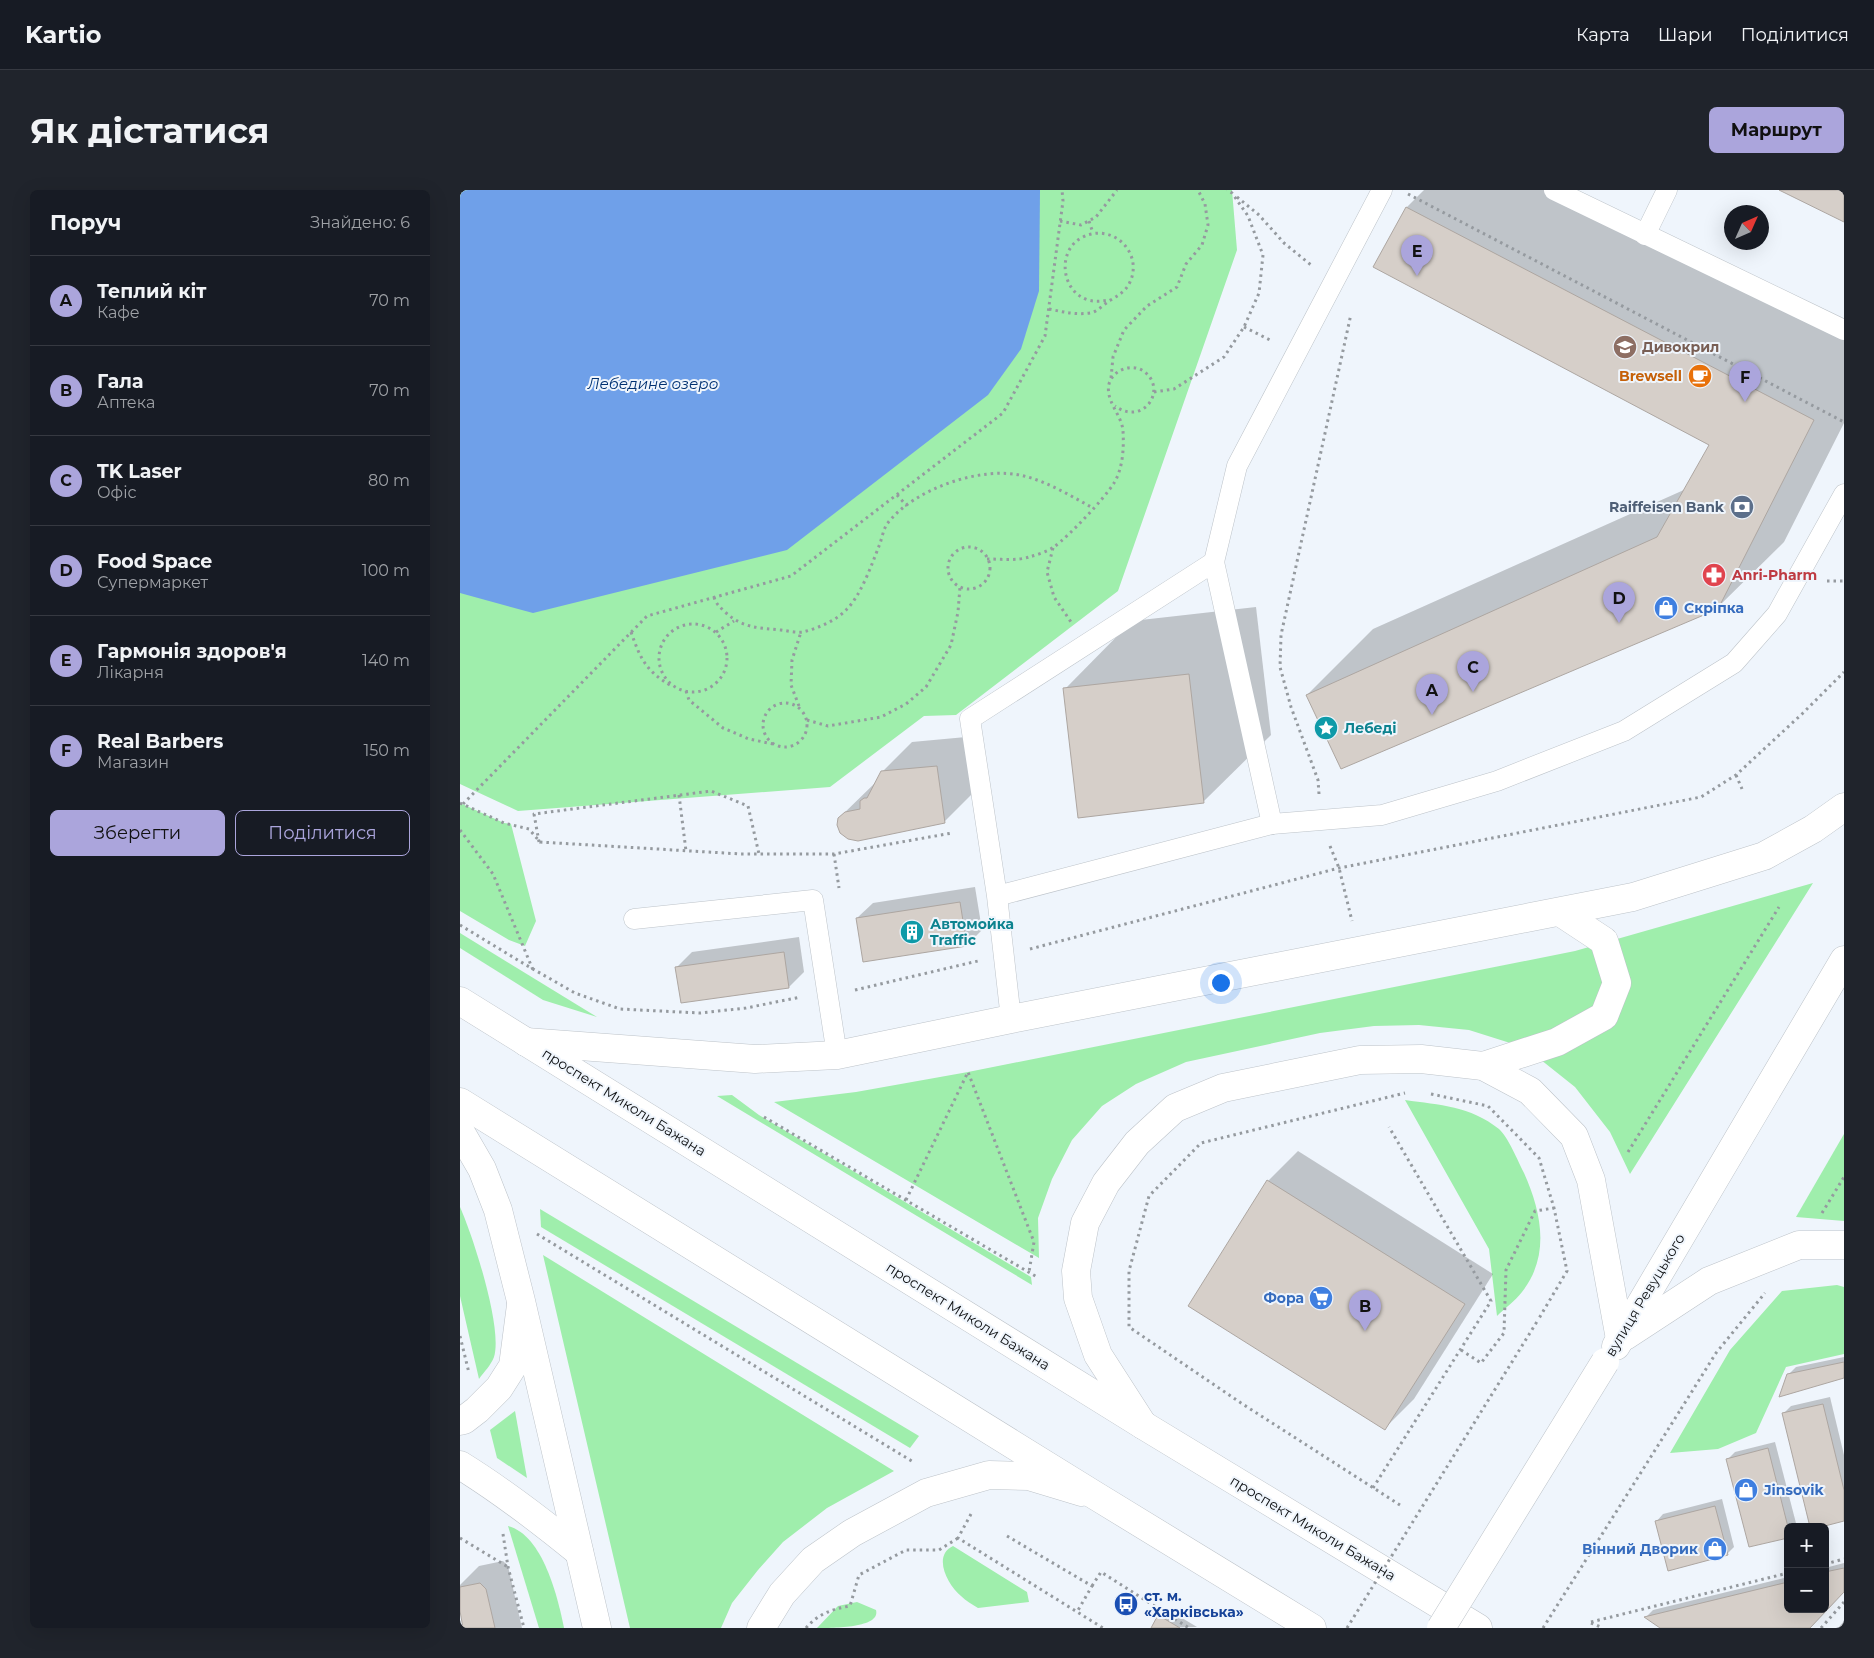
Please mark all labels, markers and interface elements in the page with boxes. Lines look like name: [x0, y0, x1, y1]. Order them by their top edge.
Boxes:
text: Kartio: [25, 20, 101, 49]
text: Карта: [1576, 24, 1630, 46]
text: Шари: [1658, 24, 1713, 46]
text: Поділитися: [1741, 24, 1849, 46]
button: Маршрут: [1709, 107, 1844, 153]
text: Як дістатися: [30, 109, 270, 152]
north arrow: [1724, 205, 1769, 250]
text: Поруч: [50, 210, 121, 235]
text: Знайдено: 6: [310, 213, 410, 232]
pin: E: [1401, 235, 1433, 276]
text: Теплий кіт: [97, 280, 206, 303]
text: A: [60, 291, 72, 310]
text: 70 m: [369, 291, 410, 310]
text: Кафе: [97, 303, 140, 322]
school or university icon: Дивокрил: [1612, 334, 1638, 360]
place label: Дивокрил: [1642, 338, 1719, 356]
pin: F: [1729, 361, 1761, 402]
cafe icon: Brewsell: [1687, 363, 1713, 389]
place label: Brewsell: [1619, 367, 1682, 385]
text: Гала: [97, 370, 143, 393]
water label: Лебедине озеро: [587, 374, 718, 393]
text: B: [60, 381, 72, 400]
text: 70 m: [369, 381, 410, 400]
text: Аптека: [97, 393, 155, 412]
text: TK Laser: [97, 460, 182, 483]
text: C: [60, 471, 72, 490]
text: 80 m: [368, 471, 410, 490]
text: Офіс: [97, 483, 137, 502]
bank icon: Raiffeisen Bank: [1729, 494, 1755, 520]
place label: Raiffeisen Bank: [1609, 498, 1725, 516]
text: Food Space: [97, 550, 212, 573]
text: D: [59, 561, 73, 580]
text: 100 m: [362, 561, 410, 580]
pharmacy icon: Anri-Pharm: [1701, 562, 1727, 588]
place label: Anri-Pharm: [1731, 566, 1817, 584]
text: Супермаркет: [97, 573, 208, 592]
pin: D: [1603, 582, 1635, 623]
shop icon: Скріпка: [1653, 595, 1679, 621]
place label: Скріпка: [1684, 599, 1744, 617]
text: Гармонія здоров'я: [97, 640, 287, 663]
text: E: [61, 651, 71, 670]
text: 140 m: [362, 651, 410, 670]
pin: C: [1457, 651, 1489, 692]
text: Лікарня: [97, 663, 164, 682]
pin: A: [1416, 674, 1448, 715]
place icon: Лебеді: [1313, 715, 1339, 741]
place label: Лебеді: [1344, 719, 1397, 737]
text: Real Barbers: [97, 730, 223, 753]
text: F: [61, 741, 71, 760]
text: 150 m: [363, 741, 410, 760]
text: Магазин: [97, 753, 169, 772]
button: Зберегти: [50, 810, 225, 856]
button: Поділитися: [235, 810, 410, 856]
place label: Автомойка Traffic: [930, 915, 1014, 949]
building icon: Автомойка Traffic: [899, 919, 925, 945]
your location: [1208, 970, 1234, 996]
street label: проспект Миколи Бажана: [539, 1044, 709, 1160]
street label: вулиця Ревуцького: [1601, 1230, 1689, 1360]
street label: проспект Миколи Бажана: [883, 1258, 1053, 1374]
supermarket icon: Фора: [1308, 1285, 1334, 1311]
place label: Фора: [1264, 1289, 1304, 1307]
pin: B: [1349, 1290, 1381, 1331]
street label: проспект Миколи Бажана: [1227, 1471, 1399, 1585]
shop icon: Jinsovik: [1733, 1477, 1759, 1503]
place label: Jinsovik: [1763, 1481, 1824, 1499]
map controls: [1784, 1523, 1829, 1613]
button: +: [1784, 1523, 1829, 1568]
shop icon: Вінний Дворик: [1702, 1536, 1728, 1562]
place label: Вінний Дворик: [1582, 1540, 1698, 1558]
button: −: [1784, 1568, 1829, 1613]
place label: ст. м. «Харківська»: [1144, 1587, 1244, 1621]
bus stop icon: ст. м. «Харківська»: [1113, 1591, 1139, 1617]

